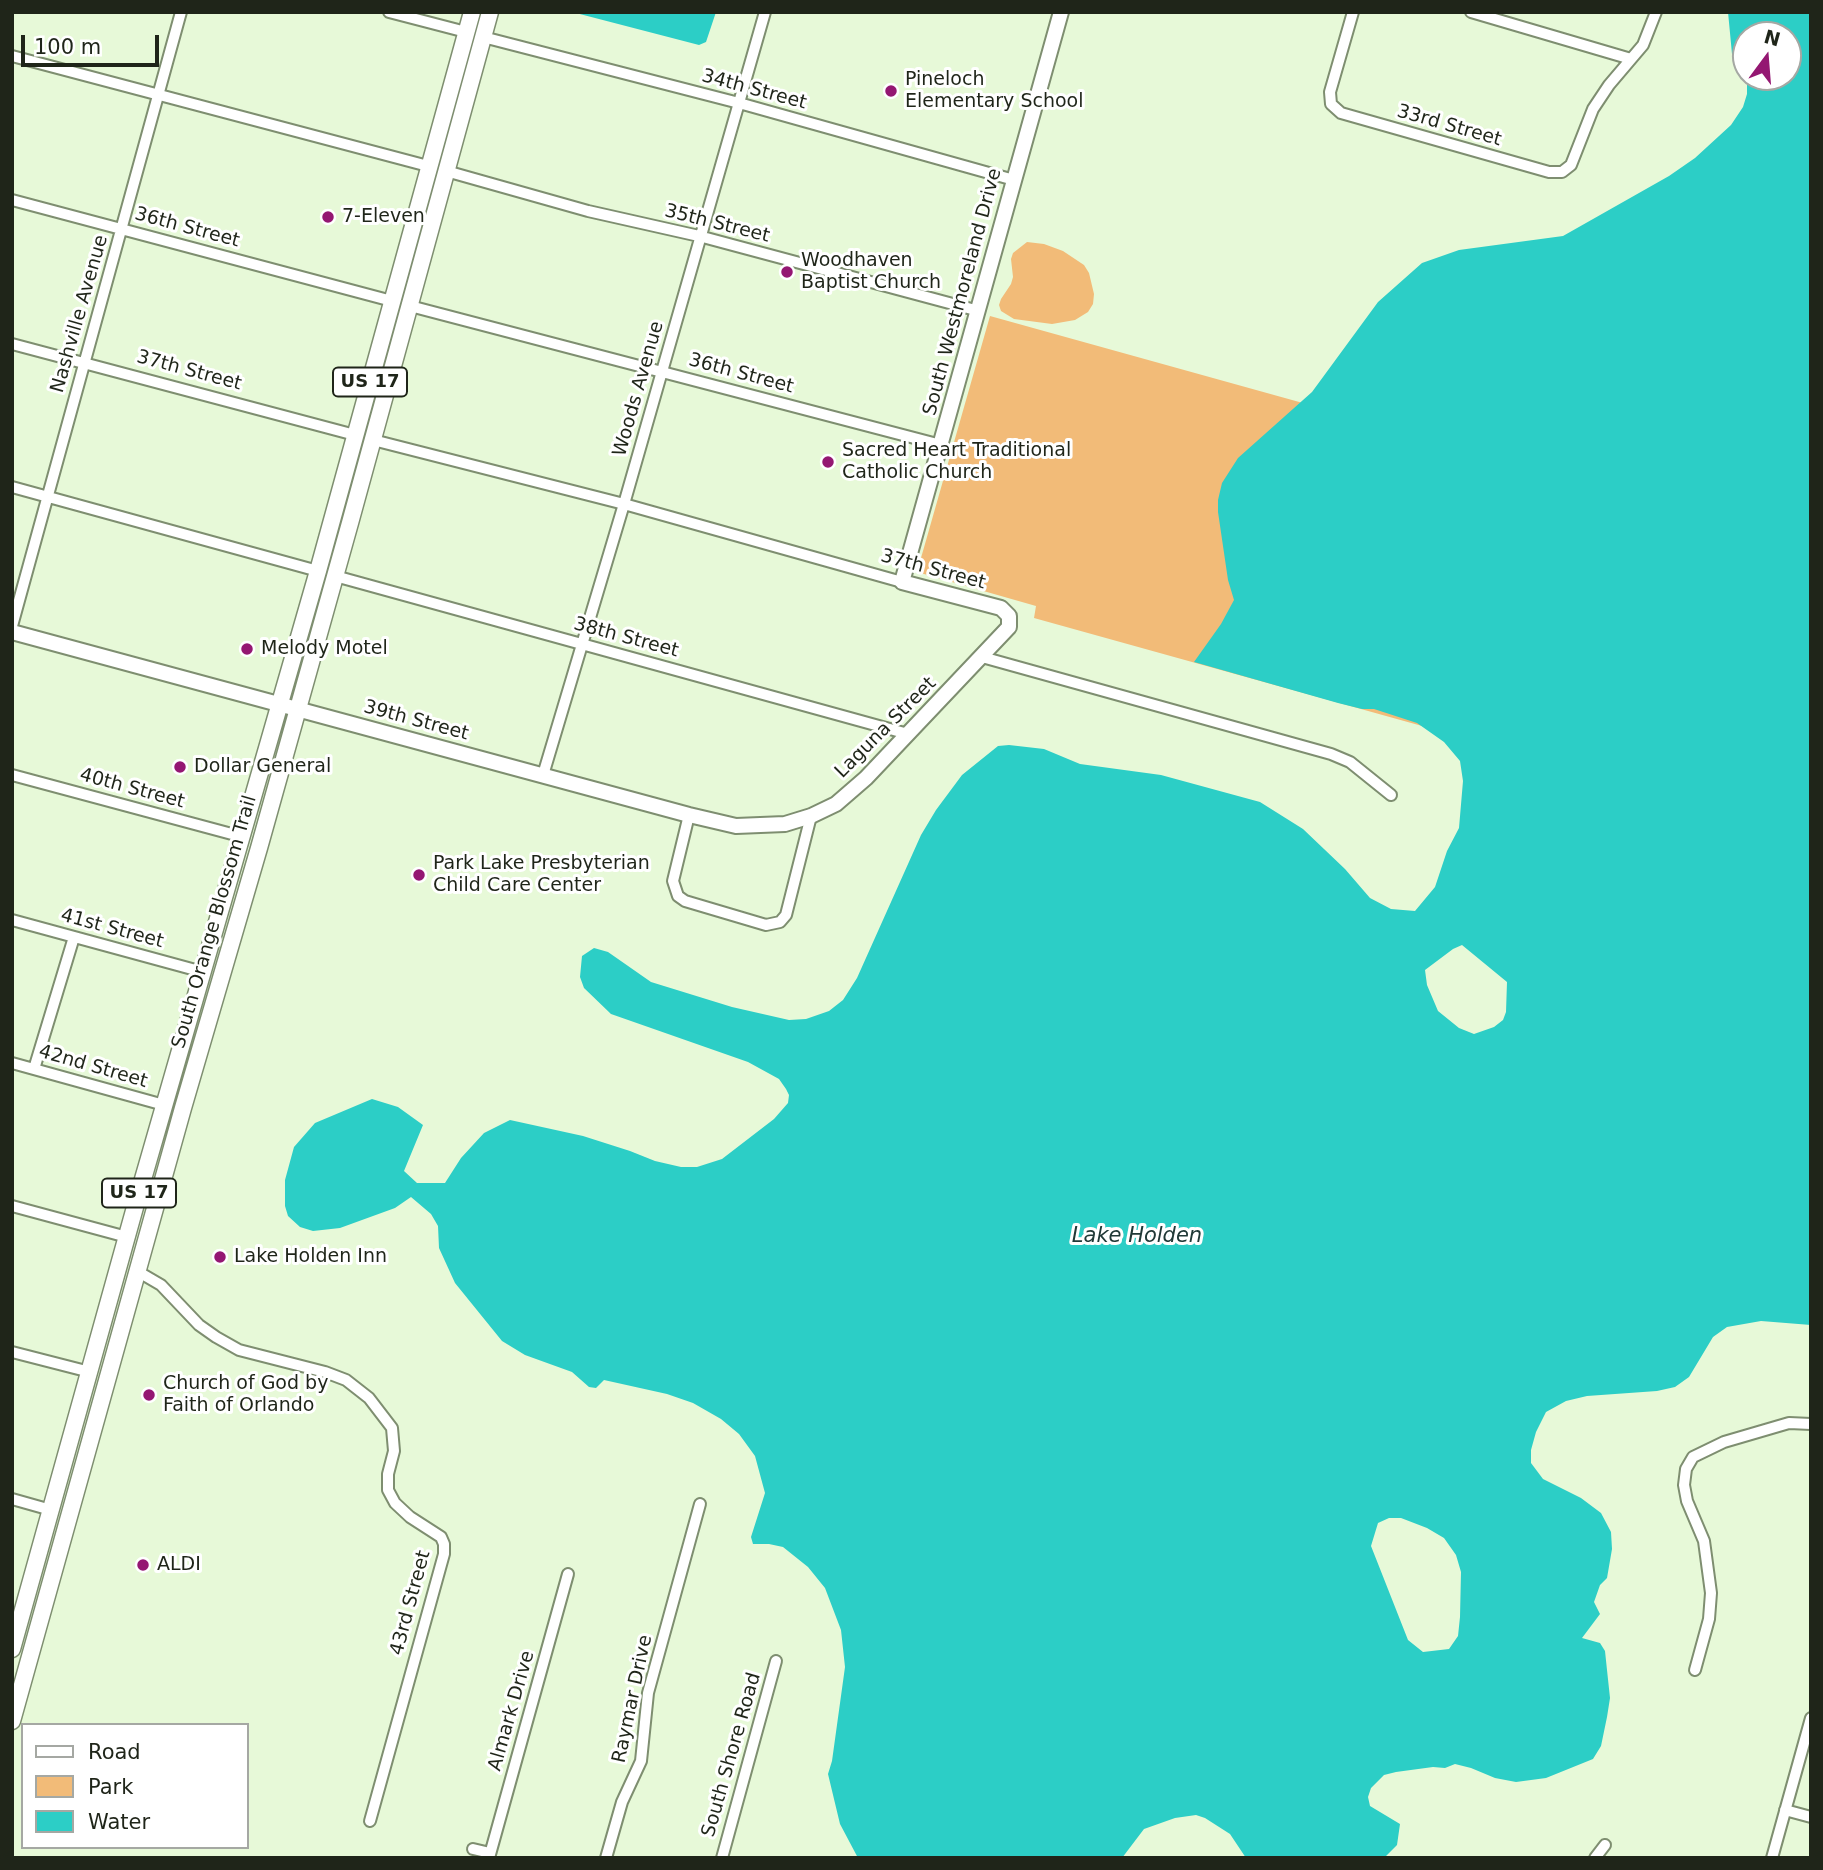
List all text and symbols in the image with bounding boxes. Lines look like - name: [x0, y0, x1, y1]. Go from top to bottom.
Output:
- scale bar: [24, 21, 163, 65]
- north arrow: [1732, 21, 1802, 91]
- text: N: [1762, 25, 1783, 51]
- text: 100 m: [34, 35, 101, 59]
- street label: 34th Street: [699, 65, 809, 115]
- place label: Pineloch Elementary School: [905, 69, 1083, 113]
- marker: Pineloch Elementary School: [883, 83, 899, 99]
- street label: 33rd Street: [1394, 100, 1504, 152]
- street label: South Westmoreland Drive: [919, 166, 1007, 418]
- street label: 35th Street: [662, 200, 772, 248]
- street label: 36th Street: [132, 203, 242, 253]
- place label: 7-Eleven: [342, 206, 425, 228]
- marker: 7-Eleven: [320, 209, 336, 225]
- street label: Nashville Avenue: [47, 232, 113, 396]
- place label: Woodhaven Baptist Church: [801, 250, 941, 294]
- marker: Woodhaven Baptist Church: [779, 264, 795, 280]
- street label: Woods Avenue: [609, 319, 669, 459]
- street label: 37th Street: [134, 346, 244, 396]
- street label: 36th Street: [686, 349, 796, 399]
- road number: US 17: [333, 368, 407, 396]
- place label: Sacred Heart Traditional Catholic Church: [842, 440, 1071, 484]
- marker: Sacred Heart Traditional Catholic Church: [820, 454, 836, 470]
- street label: 37th Street: [878, 545, 988, 595]
- street label: 38th Street: [571, 613, 681, 663]
- place label: Melody Motel: [261, 638, 388, 660]
- marker: Melody Motel: [239, 641, 255, 657]
- street label: Laguna Street: [831, 673, 941, 783]
- street label: 39th Street: [361, 696, 471, 746]
- place label: Dollar General: [194, 756, 331, 778]
- marker: Dollar General: [172, 759, 188, 775]
- street label: 40th Street: [77, 764, 187, 814]
- street label: South Orange Blossom Trail: [168, 793, 262, 1051]
- place label: Park Lake Presbyterian Child Care Center: [433, 853, 650, 897]
- marker: Park Lake Presbyterian Child Care Center: [411, 867, 427, 883]
- street label: 41st Street: [58, 904, 166, 954]
- street label: 42nd Street: [36, 1041, 150, 1093]
- road number: US 17: [102, 1178, 176, 1208]
- water label: Lake Holden: [1072, 1224, 1202, 1250]
- place label: Lake Holden Inn: [234, 1246, 387, 1268]
- marker: Lake Holden Inn: [212, 1249, 228, 1265]
- place label: Church of God by Faith of Orlando: [163, 1373, 328, 1417]
- marker: Church of God by Faith of Orlando: [141, 1387, 157, 1403]
- street label: 43rd Street: [386, 1548, 436, 1658]
- place label: ALDI: [157, 1554, 201, 1576]
- marker: ALDI: [135, 1557, 151, 1573]
- street label: Raymar Drive: [608, 1633, 658, 1765]
- street label: Almark Drive: [484, 1648, 540, 1774]
- street label: South Shore Road: [698, 1670, 766, 1840]
- legend: [21, 1723, 248, 1849]
- text: Road: [88, 1740, 141, 1764]
- text: Park: [88, 1775, 133, 1799]
- text: Water: [88, 1810, 150, 1834]

